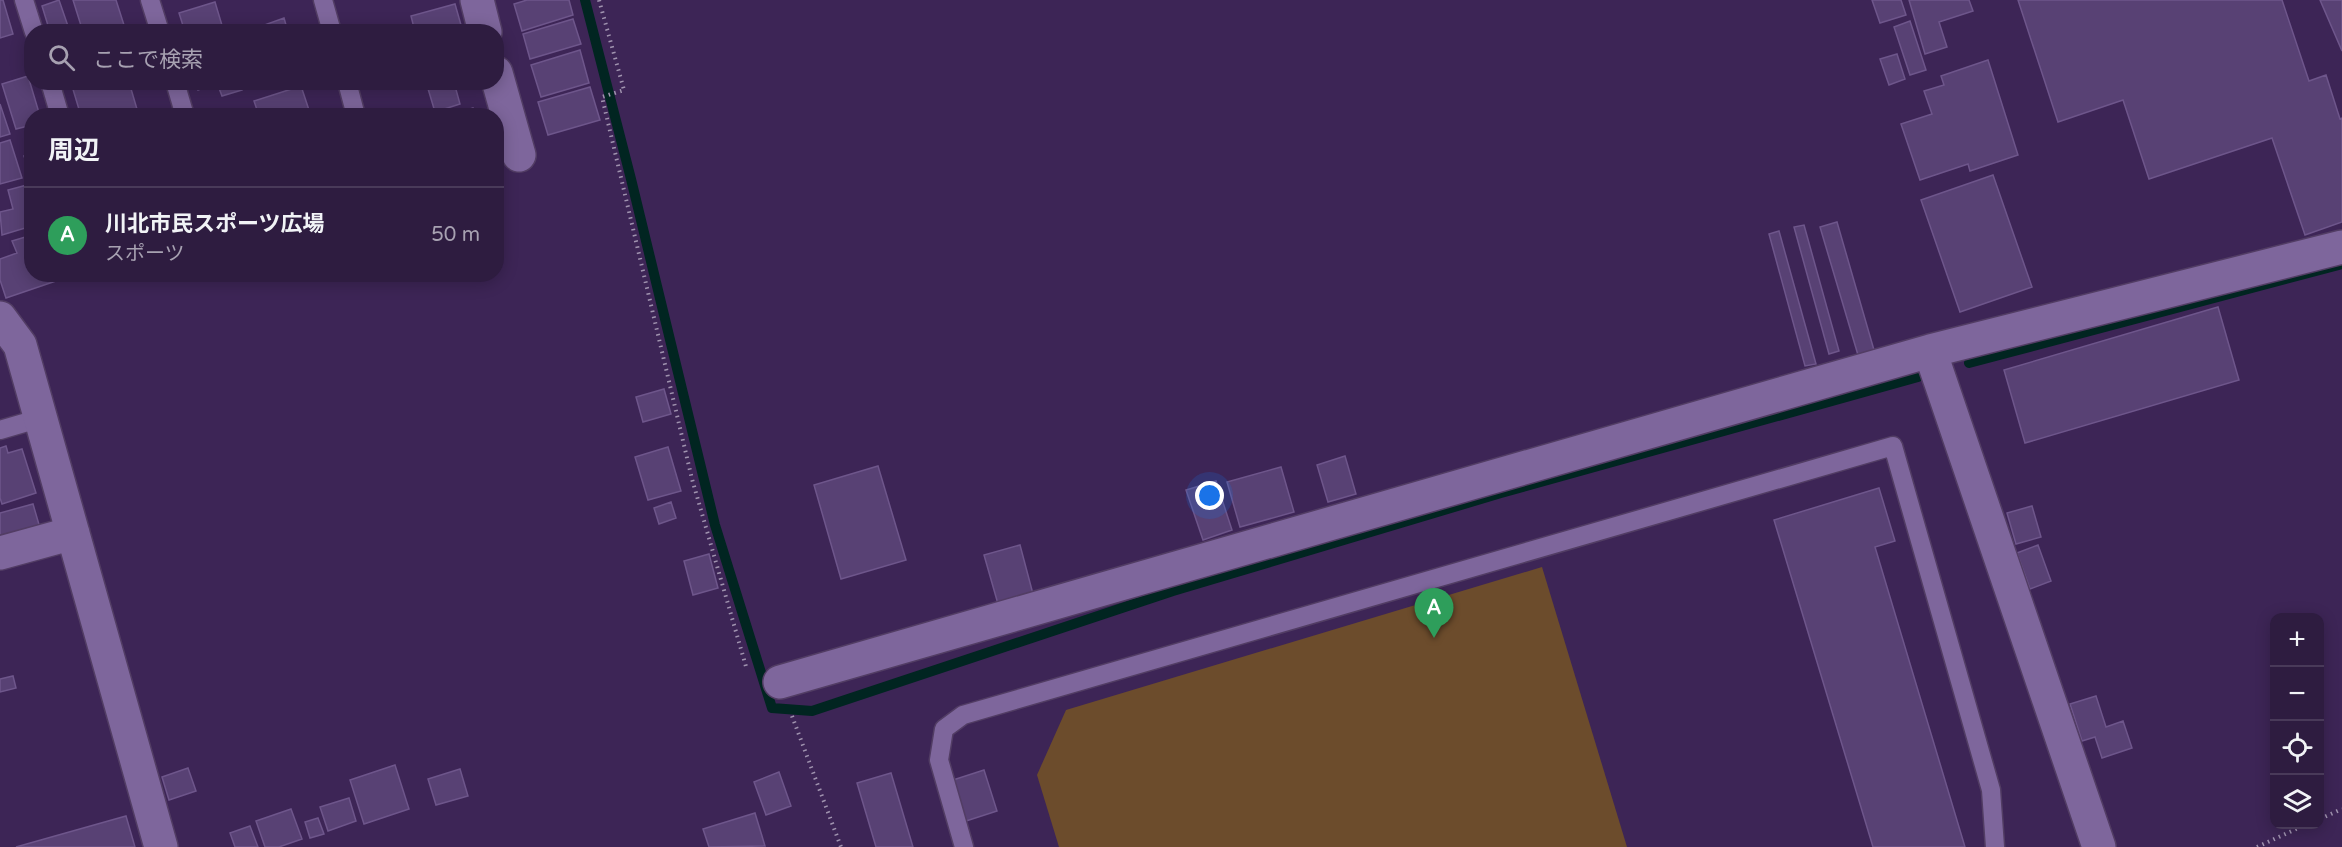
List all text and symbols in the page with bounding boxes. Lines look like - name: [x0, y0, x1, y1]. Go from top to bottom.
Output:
- search box: [24, 24, 504, 90]
- icon: search: [45, 41, 78, 74]
- text: ここで検索: [93, 47, 203, 73]
- text: 周辺: [48, 135, 100, 166]
- text: 川北市民スポーツ広場: [105, 211, 325, 237]
- text: A: [60, 223, 75, 247]
- text: 50 m: [431, 223, 480, 247]
- text: スポーツ: [105, 242, 185, 266]
- your location: [1195, 481, 1224, 510]
- pin: A: [1414, 588, 1454, 638]
- map controls: [2270, 613, 2324, 829]
- button: +: [2270, 613, 2324, 667]
- button: −: [2270, 667, 2324, 721]
- button: locate: [2270, 721, 2324, 775]
- button: layers: [2270, 775, 2324, 829]

